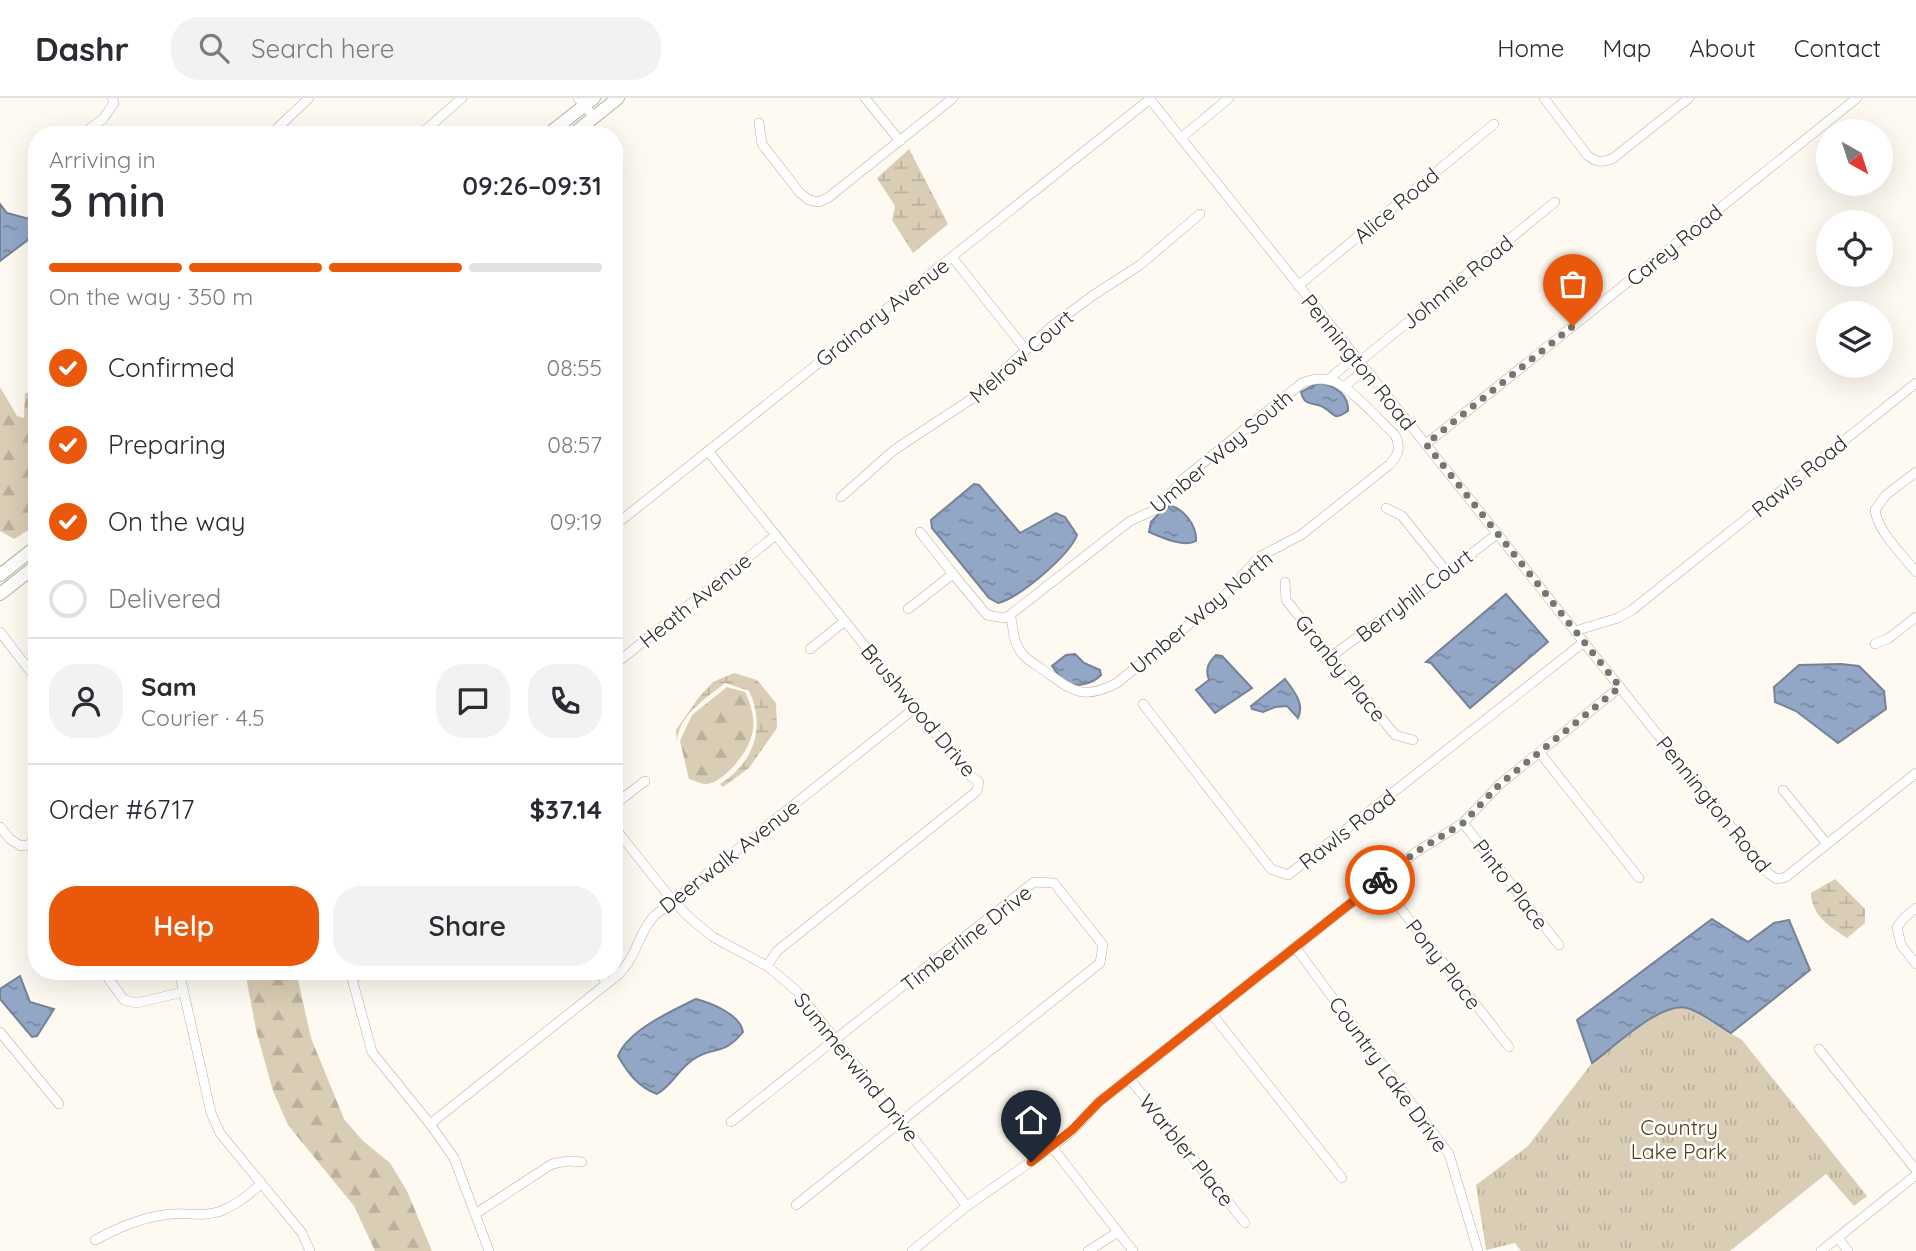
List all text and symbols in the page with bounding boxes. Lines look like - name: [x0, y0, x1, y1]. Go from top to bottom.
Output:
- search box: [171, 17, 661, 80]
- text: Dashr: [35, 28, 129, 69]
- icon: search: [195, 29, 233, 67]
- text: Search here: [251, 32, 394, 65]
- text: Home: [1497, 33, 1564, 63]
- text: Map: [1602, 33, 1651, 63]
- text: About: [1689, 33, 1756, 63]
- text: Contact: [1794, 33, 1881, 63]
- north arrow: [1816, 119, 1894, 196]
- map controls: [1816, 119, 1893, 378]
- text: Arriving in: [49, 145, 156, 174]
- street label: Alice Road: [1348, 162, 1444, 248]
- text: 09:26–09:31: [462, 169, 602, 202]
- text: 3 min: [49, 171, 166, 229]
- street label: Carey Road: [1621, 199, 1727, 291]
- button: locate: [1816, 210, 1893, 287]
- street label: Johnnie Road: [1396, 229, 1518, 335]
- street label: Grainary Avenue: [810, 252, 954, 372]
- pin: [1543, 254, 1603, 326]
- icon: bag: [1554, 265, 1592, 303]
- text: On the way · 350 m: [49, 282, 253, 311]
- street label: Pennington Road: [1296, 289, 1422, 435]
- button: layers: [1816, 301, 1893, 378]
- street label: Melrow Court: [964, 304, 1078, 408]
- icon: check: [49, 349, 87, 387]
- text: Confirmed: [108, 351, 235, 384]
- text: 08:55: [547, 353, 602, 382]
- street label: Umber Way South: [1144, 384, 1298, 518]
- icon: check: [49, 426, 87, 464]
- text: Preparing: [108, 428, 226, 461]
- text: 08:57: [547, 430, 602, 459]
- street label: Rawls Road: [1746, 430, 1852, 522]
- icon: check: [49, 503, 87, 541]
- text: On the way: [108, 505, 246, 538]
- text: 09:19: [550, 507, 602, 536]
- street label: Berryhill Court: [1351, 543, 1477, 647]
- street label: Umber Way North: [1124, 545, 1278, 679]
- street label: Heath Avenue: [634, 547, 756, 653]
- text: Delivered: [108, 582, 221, 615]
- street label: Granby Place: [1290, 609, 1392, 727]
- street label: Brushwood Drive: [856, 638, 982, 782]
- button: person: [49, 664, 123, 738]
- button: chat: [436, 664, 510, 738]
- button: phone: [528, 664, 602, 738]
- text: Sam: [141, 670, 197, 703]
- text: Courier · 4.5: [141, 703, 265, 732]
- street label: Pennington Road: [1651, 731, 1777, 877]
- street label: Rawls Road: [1294, 783, 1400, 875]
- text: Order #6717: [49, 793, 194, 826]
- text: $37.14: [529, 793, 602, 826]
- street label: Deerwalk Avenue: [654, 793, 804, 919]
- street label: Pinto Place: [1468, 834, 1554, 934]
- courier: [1345, 845, 1415, 915]
- icon: bike: [1361, 861, 1399, 899]
- street label: Timberline Drive: [895, 879, 1037, 997]
- button: Help: [49, 886, 319, 966]
- button: Share: [333, 886, 602, 966]
- street label: Pony Place: [1401, 914, 1487, 1014]
- street label: Summerwind Drive: [789, 987, 925, 1147]
- street label: Country Lake Drive: [1324, 991, 1454, 1157]
- street label: Warbler Place: [1134, 1089, 1240, 1211]
- pin: [1001, 1090, 1061, 1162]
- icon: home: [1012, 1101, 1050, 1139]
- park label: Country Lake Park: [1631, 1114, 1727, 1164]

